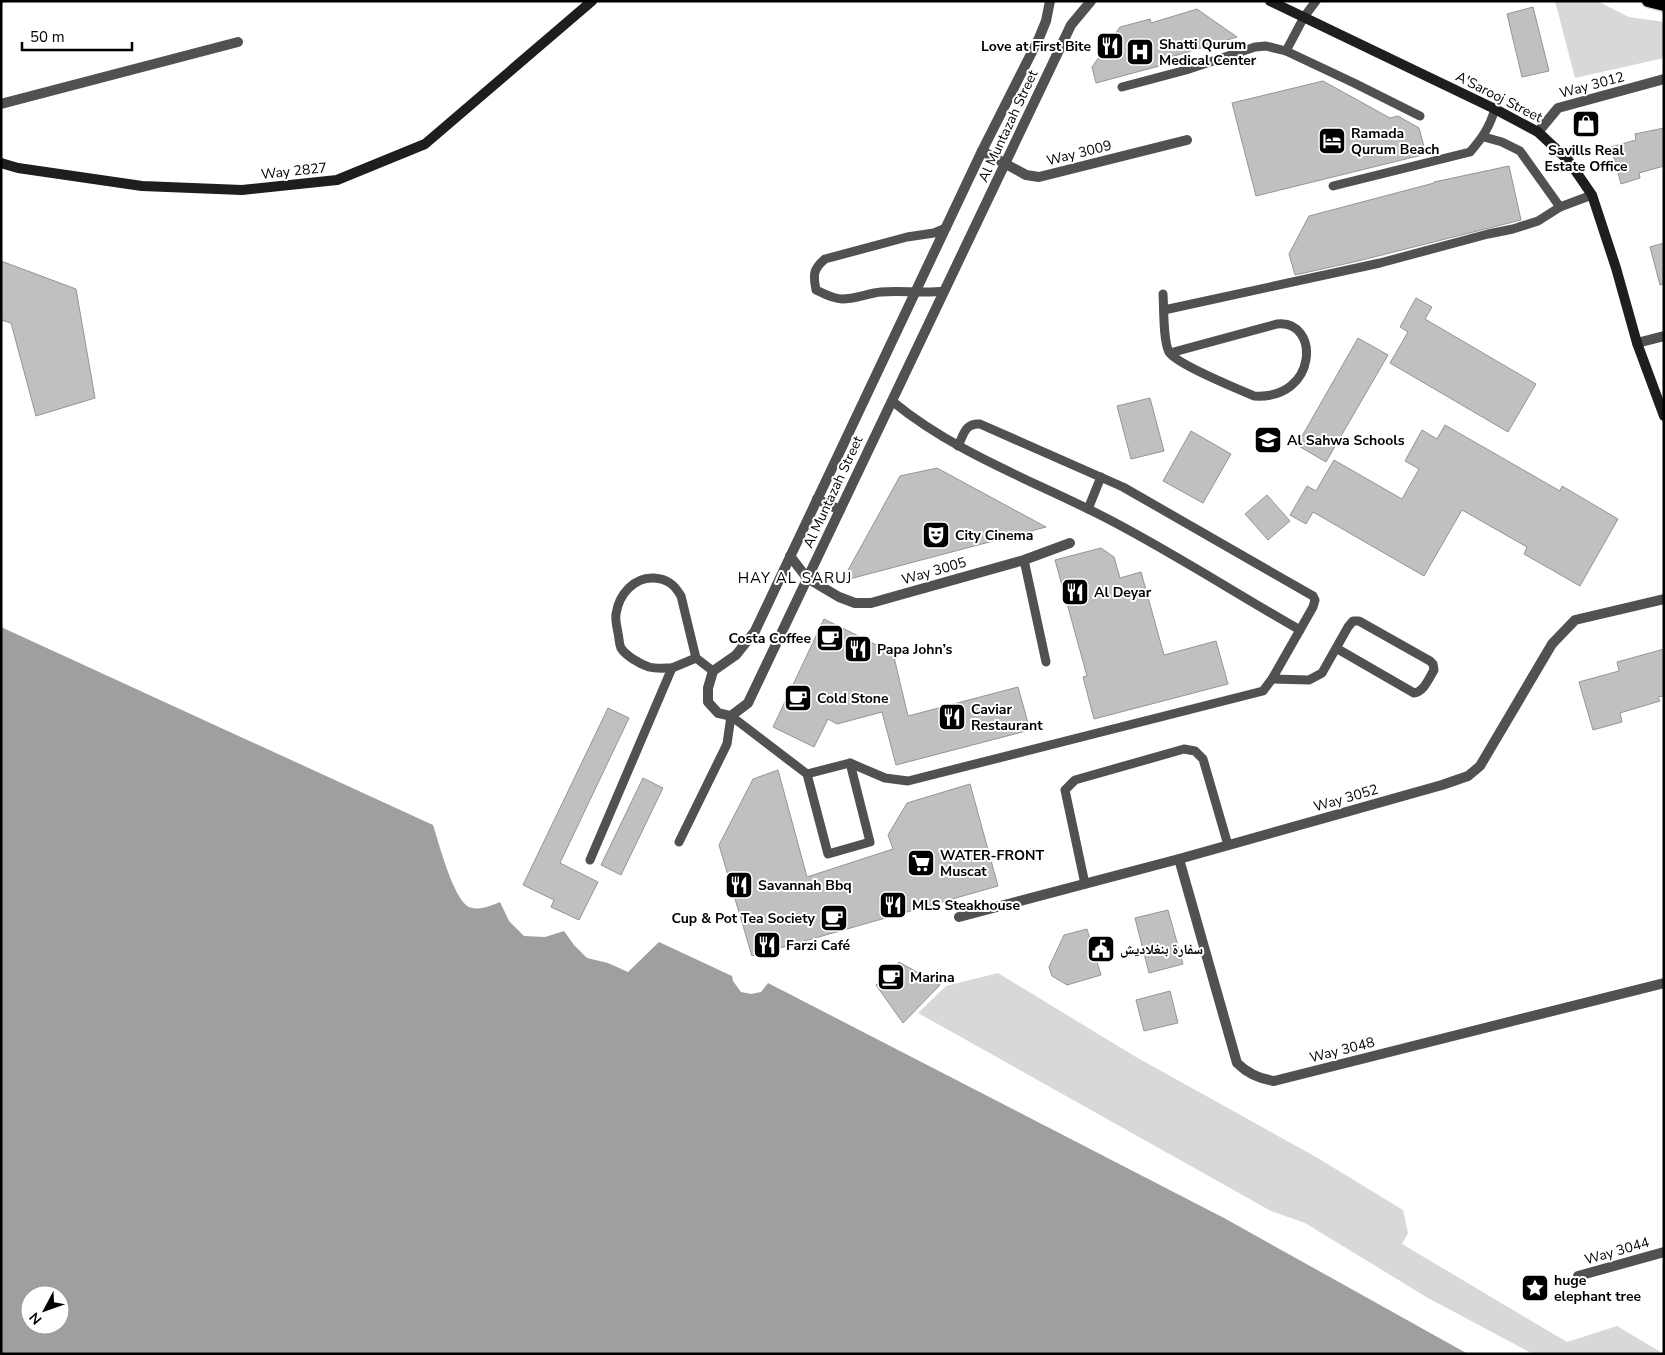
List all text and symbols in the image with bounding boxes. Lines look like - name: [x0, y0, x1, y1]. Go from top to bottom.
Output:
- scale bar: [22, 20, 132, 52]
- text: 50 m: [30, 27, 65, 47]
- restaurant icon: Love at First Bite: [1095, 31, 1125, 61]
- place label: Shatti Qurum Medical Center: [1159, 35, 1257, 70]
- place label: Love at First Bite: [981, 37, 1091, 56]
- hospital icon: Shatti Qurum Medical Center: [1125, 37, 1155, 67]
- street label: Al Muntazah Street: [974, 67, 1042, 185]
- street label: A'Sarooj Street: [1452, 67, 1546, 127]
- street label: Way 3012: [1557, 67, 1627, 103]
- shop icon: Savills Real Estate Office: [1571, 109, 1601, 139]
- place label: Ramada Qurum Beach: [1351, 124, 1439, 159]
- hotel icon: Ramada Qurum Beach: [1317, 126, 1347, 156]
- street label: Way 3009: [1045, 136, 1113, 170]
- place label: Savills Real Estate Office: [1544, 141, 1628, 176]
- street label: Way 2827: [260, 158, 328, 184]
- school or university icon: Al Sahwa Schools: [1253, 425, 1283, 455]
- place label: Al Sahwa Schools: [1287, 431, 1405, 450]
- street label: Al Muntazah Street: [799, 433, 867, 551]
- theatre icon: City Cinema: [921, 520, 951, 550]
- place label: City Cinema: [955, 526, 1034, 545]
- street label: Way 3005: [899, 553, 969, 589]
- district label: HAY AL SARUJ: [738, 568, 852, 588]
- restaurant icon: Al Deyar: [1060, 577, 1090, 607]
- place label: Al Deyar: [1094, 583, 1152, 602]
- cafe icon: Costa Coffee: [815, 623, 845, 653]
- place label: Costa Coffee: [728, 629, 811, 648]
- restaurant icon: Papa John’s: [843, 634, 873, 664]
- place label: Papa John’s: [877, 640, 953, 659]
- cafe icon: Cold Stone: [783, 683, 813, 713]
- place label: Cold Stone: [817, 689, 889, 708]
- place label: Caviar Restaurant: [971, 700, 1043, 735]
- restaurant icon: Caviar Restaurant: [937, 702, 967, 732]
- street label: Way 3052: [1311, 780, 1381, 816]
- place label: WATER-FRONT Muscat: [940, 846, 1044, 881]
- supermarket icon: WATER-FRONT Muscat: [906, 848, 936, 878]
- restaurant icon: Savannah Bbq: [724, 870, 754, 900]
- place label: Savannah Bbq: [758, 876, 852, 895]
- restaurant icon: MLS Steakhouse: [878, 890, 908, 920]
- place label: MLS Steakhouse: [912, 896, 1020, 915]
- cafe icon: Cup & Pot Tea Society: [819, 903, 849, 933]
- place label: Cup & Pot Tea Society: [671, 909, 816, 928]
- restaurant icon: Farzi Café: [752, 930, 782, 960]
- public building icon: سفارة بنغلاديش: [1086, 934, 1116, 964]
- place label: Farzi Café: [786, 936, 851, 955]
- place label: سفارة بنغلاديش: [1120, 940, 1203, 959]
- cafe icon: Marina: [876, 962, 906, 992]
- place label: Marina: [910, 968, 955, 987]
- street label: Way 3048: [1308, 1033, 1376, 1067]
- street label: Way 3044: [1582, 1233, 1652, 1269]
- place label: huge elephant tree: [1554, 1271, 1642, 1306]
- place icon: huge elephant tree: [1520, 1273, 1550, 1303]
- north arrow: [20, 1285, 70, 1335]
- text: N: [25, 1308, 46, 1328]

